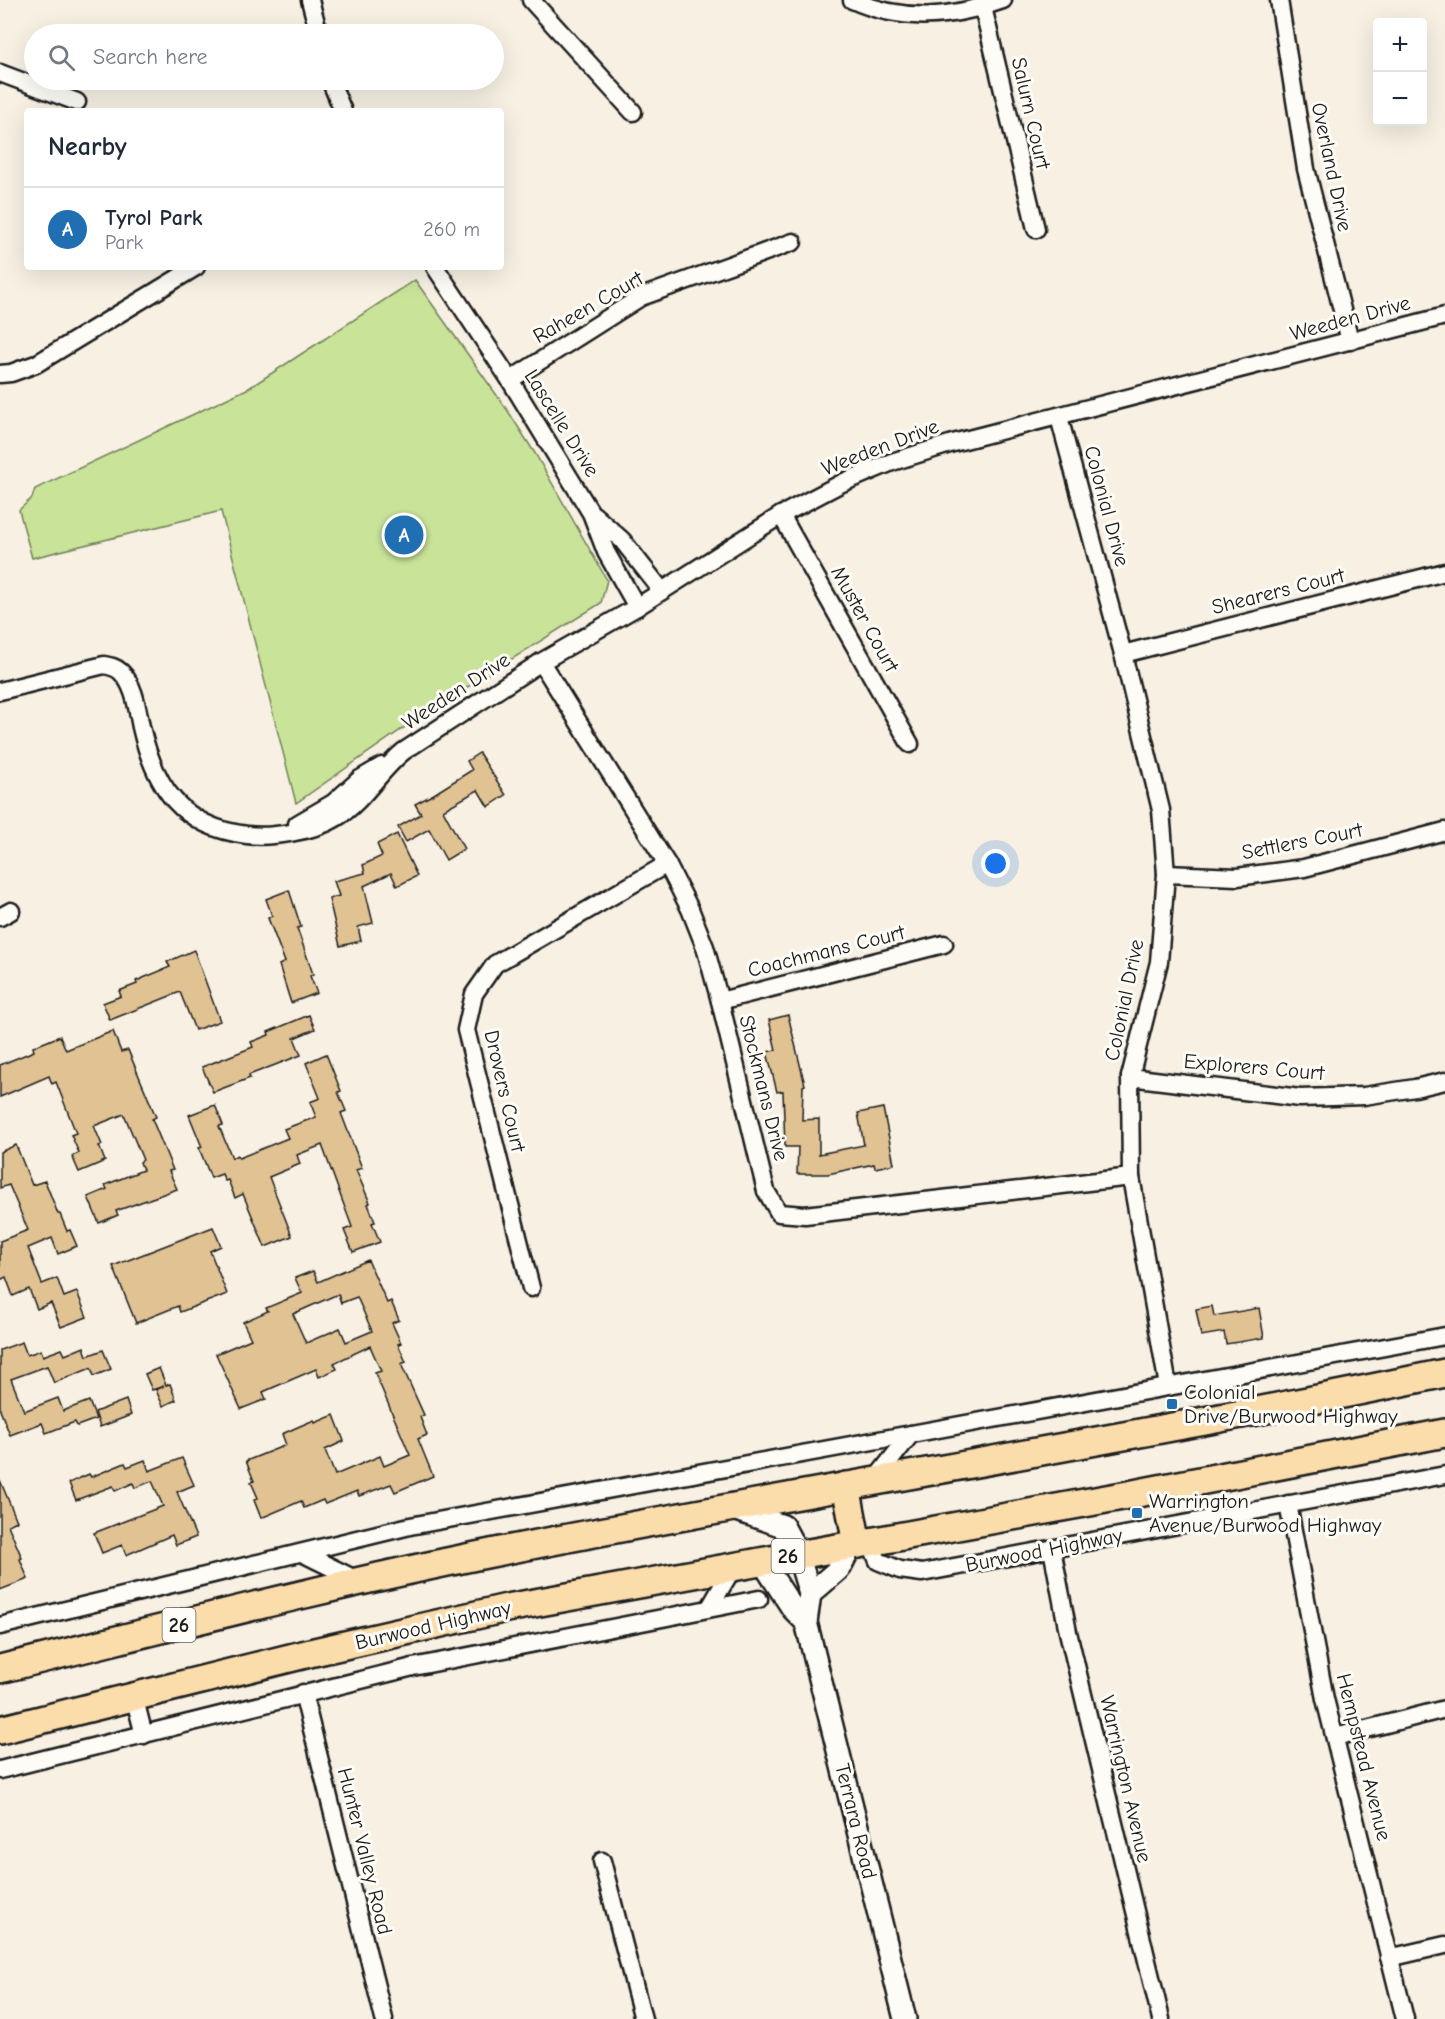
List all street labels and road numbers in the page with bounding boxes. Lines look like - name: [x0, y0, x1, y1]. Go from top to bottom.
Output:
- street label: Salurn Court: [1007, 55, 1056, 172]
- street label: Overland Drive: [1307, 100, 1357, 234]
- street label: Raheen Court: [529, 265, 648, 348]
- street label: Weeden Drive: [1287, 290, 1413, 346]
- street label: Lascelle Drive: [519, 365, 605, 481]
- street label: Weeden Drive: [818, 414, 942, 480]
- street label: Colonial Drive: [1079, 443, 1135, 569]
- street label: Muster Court: [826, 562, 904, 677]
- street label: Shearers Court: [1209, 563, 1348, 619]
- street label: Weeden Drive: [398, 647, 514, 735]
- street label: Settlers Court: [1240, 817, 1365, 864]
- street label: Coachmans Court: [745, 920, 908, 982]
- street label: Colonial Drive: [1099, 937, 1149, 1063]
- street label: Stockmans Drive: [734, 1013, 794, 1163]
- street label: Drovers Court: [479, 1028, 531, 1155]
- street label: Explorers Court: [1183, 1049, 1326, 1085]
- street label: Burwood Highway: [963, 1523, 1125, 1577]
- road number: 26: [772, 1539, 804, 1573]
- street label: Burwood Highway: [353, 1595, 514, 1655]
- road number: 26: [162, 1608, 195, 1642]
- street label: Hempstead Avenue: [1332, 1671, 1396, 1843]
- street label: Warrington Avenue: [1095, 1693, 1157, 1865]
- street label: Terrara Road: [830, 1761, 882, 1881]
- street label: Hunter Valley Road: [333, 1765, 397, 1937]

